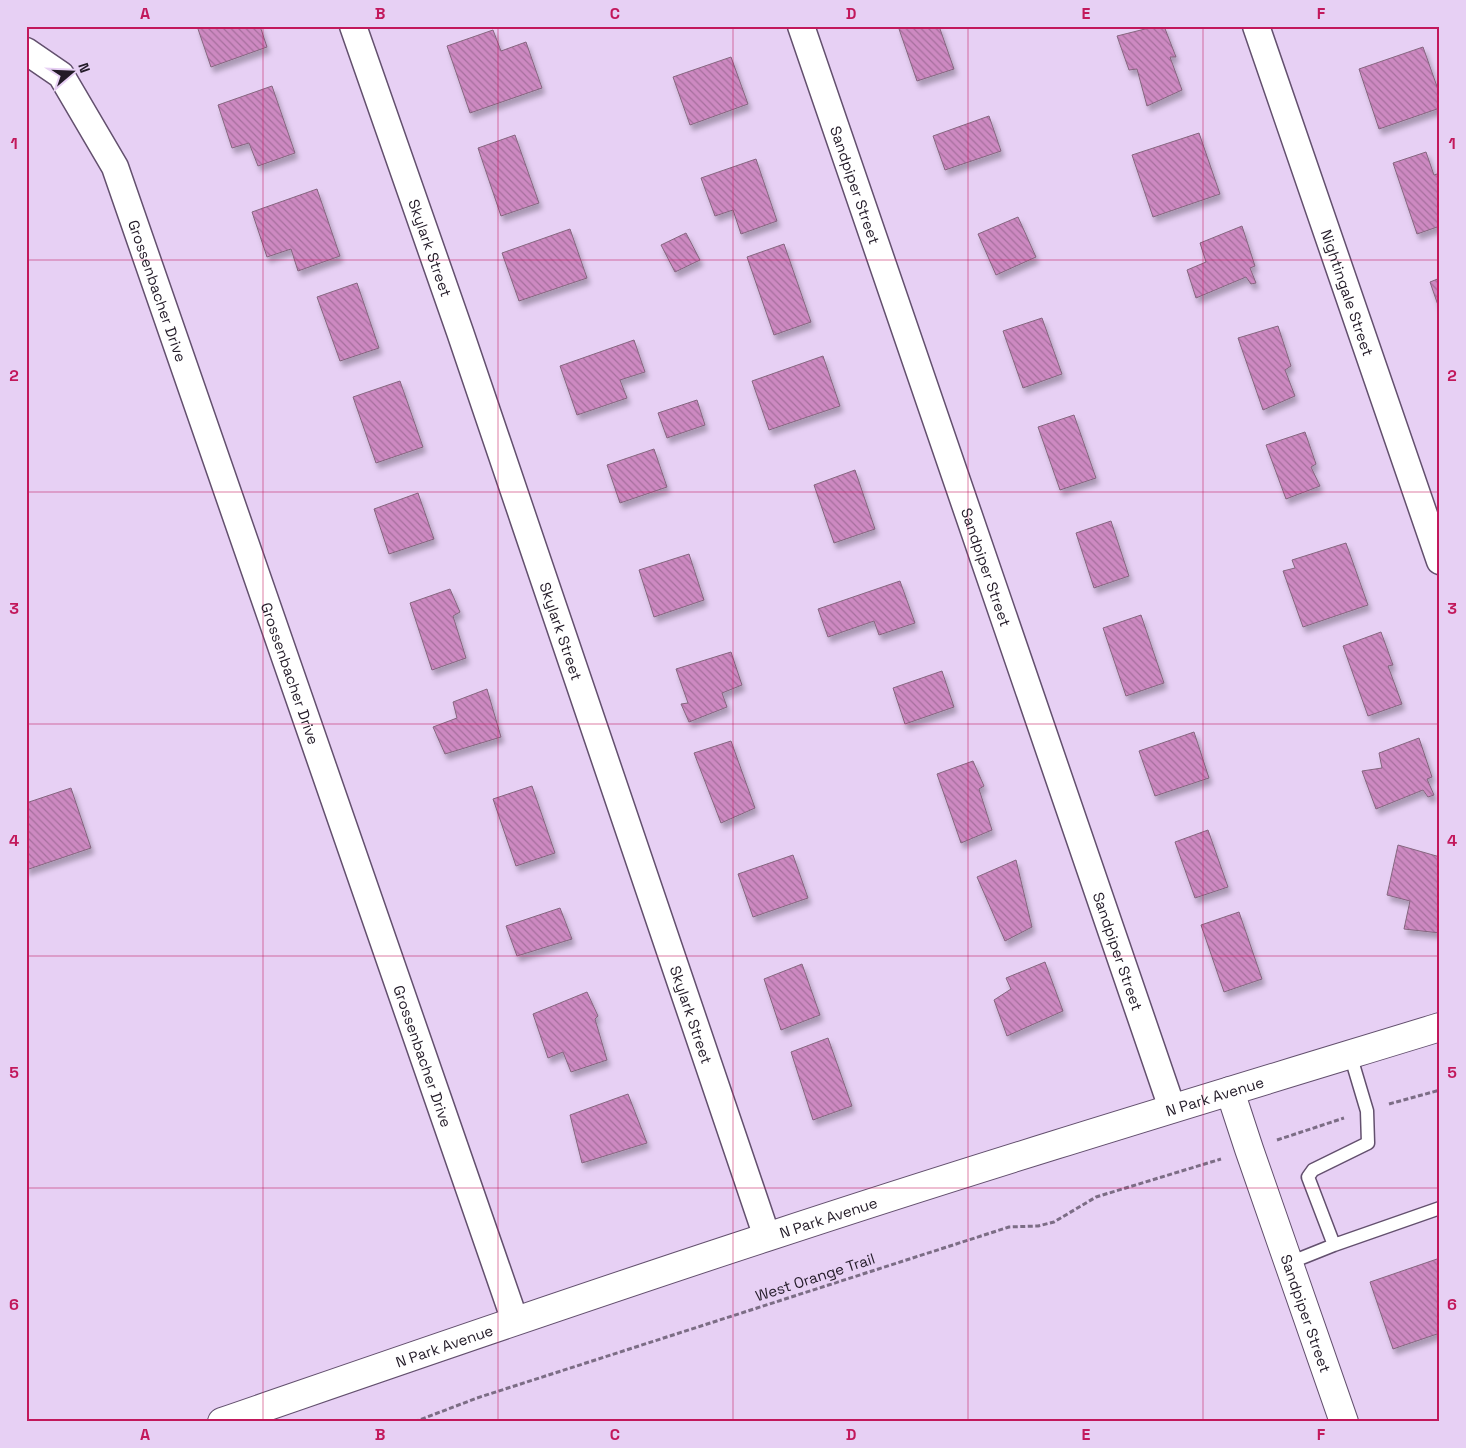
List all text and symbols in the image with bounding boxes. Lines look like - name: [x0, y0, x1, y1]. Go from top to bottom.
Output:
- text: A: [140, 3, 150, 24]
- text: B: [375, 3, 385, 24]
- text: C: [610, 3, 620, 24]
- text: D: [846, 3, 856, 24]
- text: E: [1082, 3, 1091, 24]
- text: F: [1317, 3, 1326, 24]
- north arrow: [48, 48, 98, 98]
- text: N: [74, 60, 94, 75]
- street label: Sandpiper Street: [826, 123, 885, 247]
- text: 1: [10, 133, 18, 154]
- text: 1: [1448, 133, 1456, 154]
- street label: Skylark Street: [405, 196, 456, 299]
- street label: Grossenbacher Drive: [124, 217, 191, 364]
- street label: Nightingale Street: [1317, 227, 1378, 359]
- text: 2: [9, 365, 19, 386]
- text: 2: [1447, 365, 1457, 386]
- street label: Sandpiper Street: [957, 505, 1016, 629]
- street label: Skylark Street: [536, 580, 587, 683]
- text: 3: [9, 598, 19, 619]
- text: 3: [1447, 598, 1457, 619]
- street label: Grossenbacher Drive: [257, 600, 324, 747]
- text: 4: [9, 830, 19, 851]
- text: 4: [1447, 830, 1457, 851]
- street label: Sandpiper Street: [1089, 889, 1147, 1013]
- street label: Skylark Street: [666, 963, 717, 1066]
- street label: Grossenbacher Drive: [390, 982, 457, 1130]
- text: 5: [9, 1062, 19, 1083]
- text: 5: [1447, 1062, 1457, 1083]
- street label: N Park Avenue: [1163, 1072, 1266, 1120]
- street label: N Park Avenue: [777, 1192, 880, 1242]
- street label: West Orange Trail: [753, 1249, 877, 1305]
- street label: Sandpiper Street: [1277, 1252, 1336, 1375]
- text: 6: [9, 1294, 19, 1315]
- text: 6: [1447, 1294, 1457, 1315]
- street label: N Park Avenue: [393, 1320, 495, 1371]
- text: A: [140, 1424, 150, 1445]
- text: B: [375, 1424, 385, 1445]
- text: C: [610, 1424, 620, 1445]
- text: D: [846, 1424, 856, 1445]
- text: E: [1082, 1424, 1091, 1445]
- text: F: [1317, 1424, 1326, 1445]

